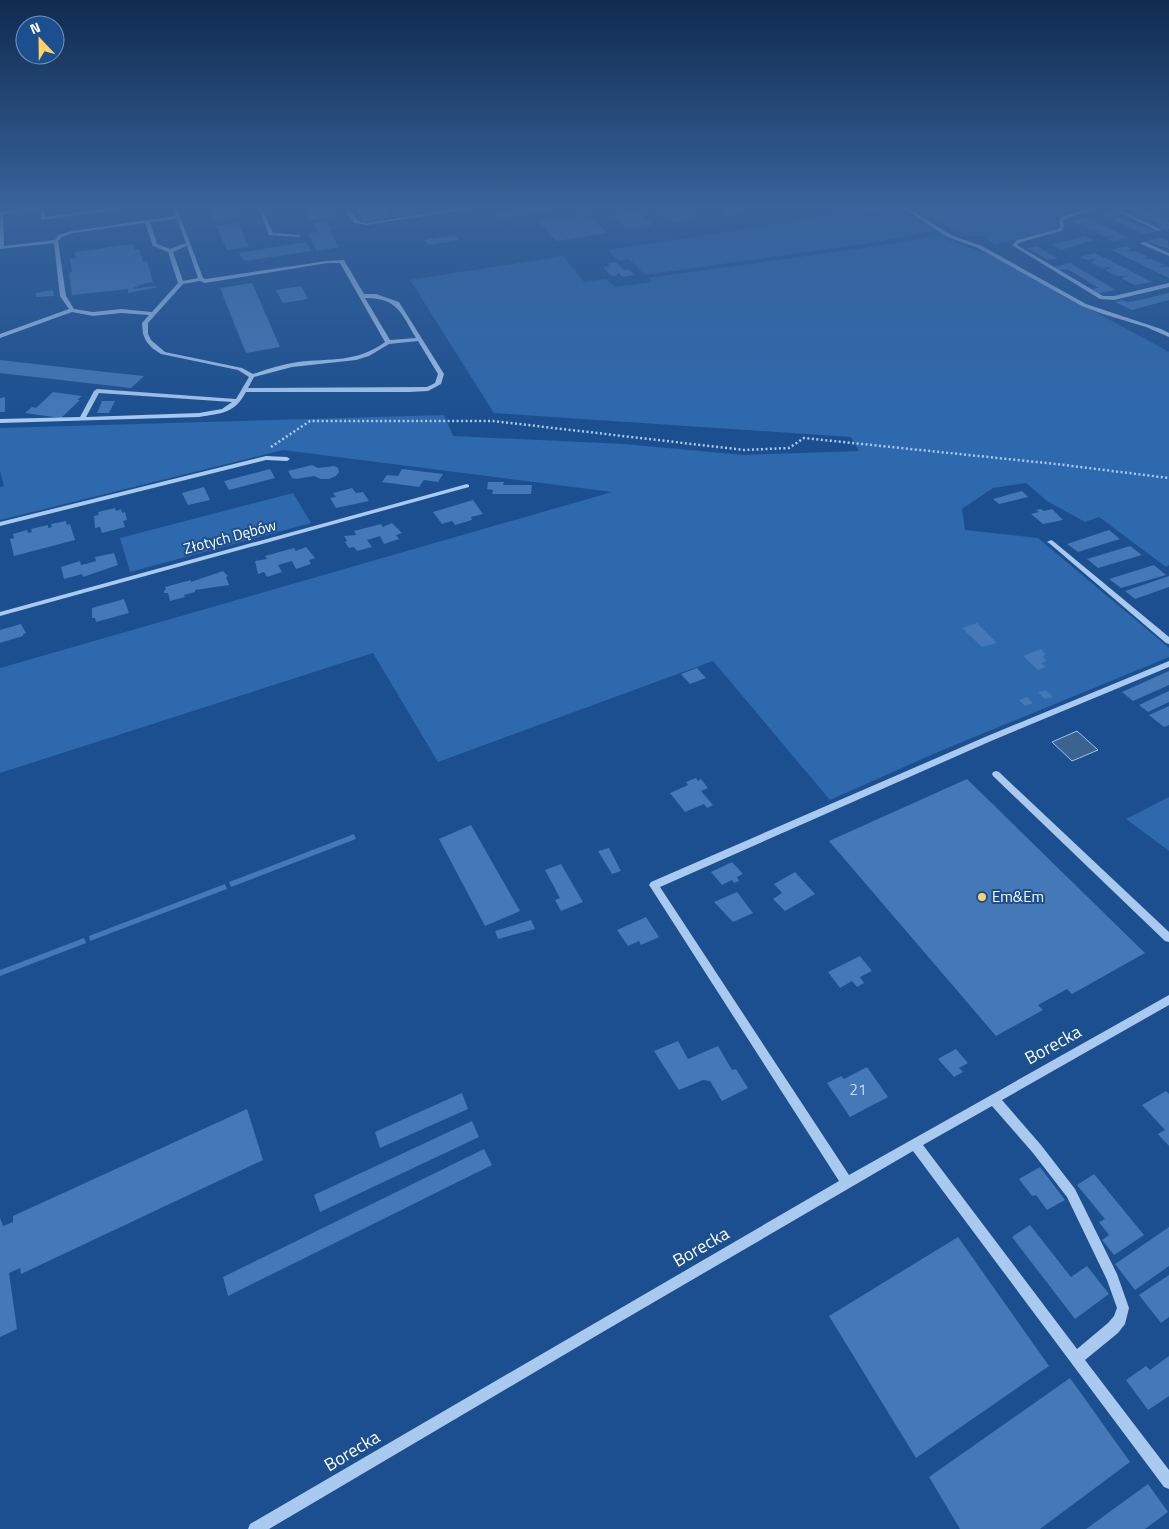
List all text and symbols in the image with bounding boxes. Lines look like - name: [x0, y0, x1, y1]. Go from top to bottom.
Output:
- north arrow: [15, 15, 65, 65]
- text: N: [27, 16, 43, 39]
- street label: Złotych Dębów: [181, 513, 279, 560]
- place label: Em&Em: [992, 885, 1044, 908]
- marker: Em&Em: [976, 891, 988, 903]
- street label: Borecka: [1019, 1018, 1086, 1071]
- house number: 21: [850, 1078, 866, 1101]
- street label: Borecka: [668, 1220, 734, 1274]
- street label: Borecka: [319, 1423, 385, 1478]

